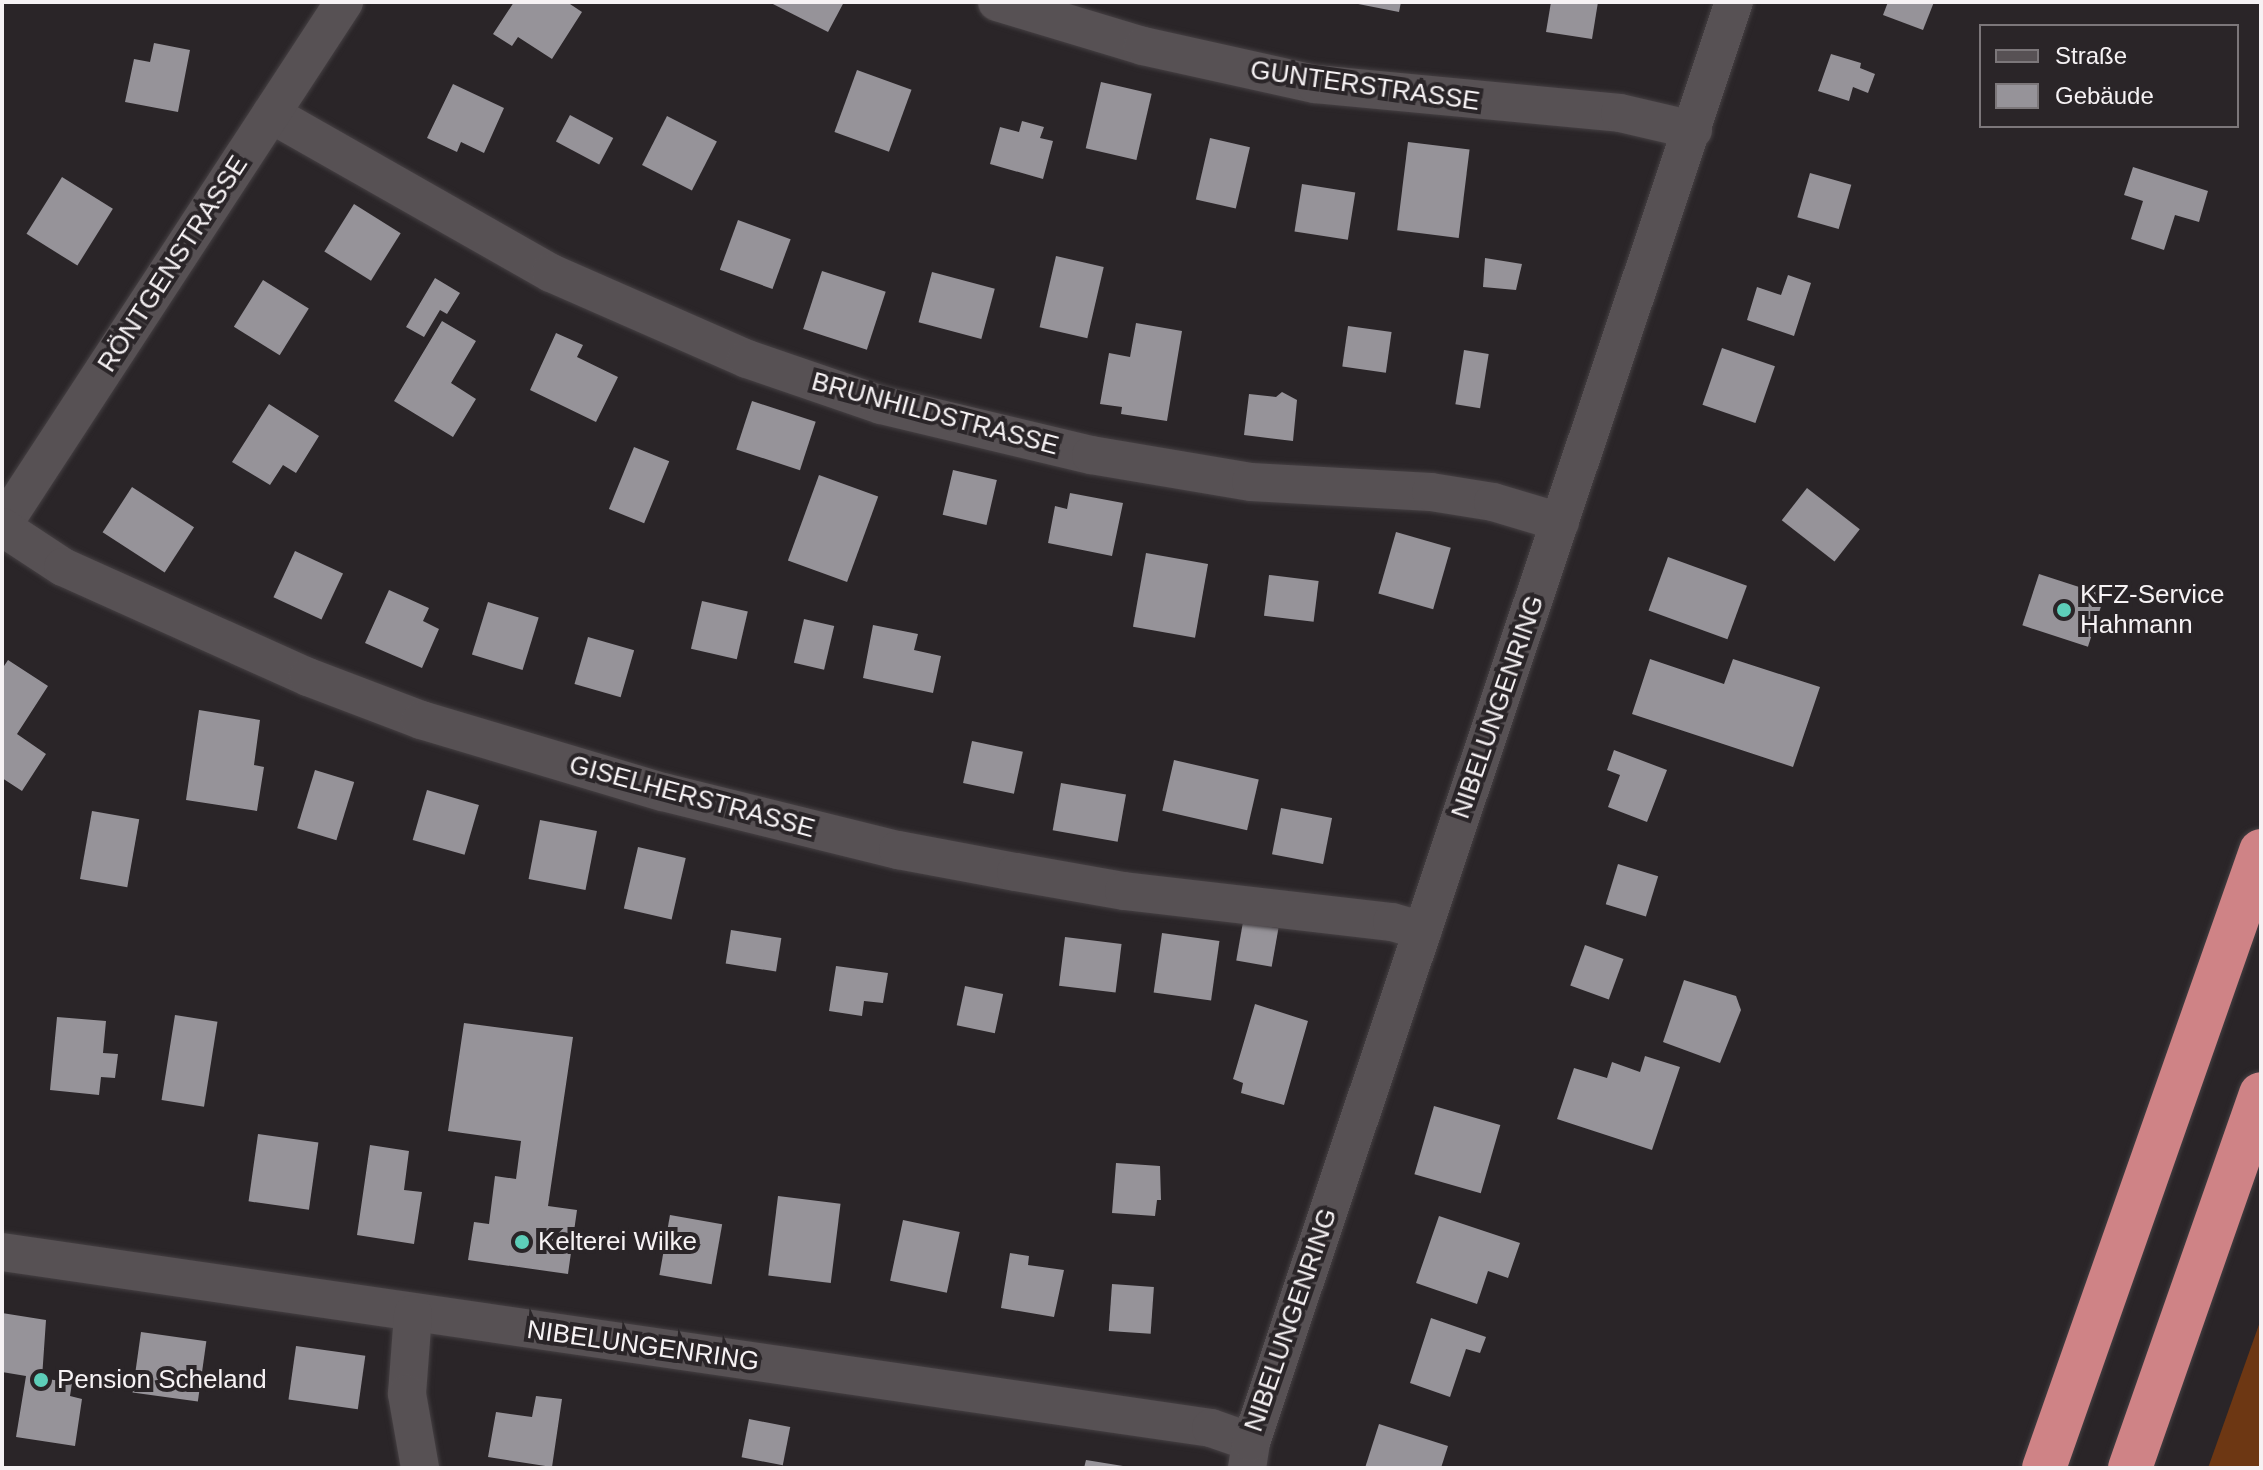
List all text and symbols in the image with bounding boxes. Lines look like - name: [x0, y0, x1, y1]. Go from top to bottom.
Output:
- legend: [1979, 24, 2239, 128]
- text: Straße: [2055, 42, 2127, 69]
- street label: GUNTERSTRASSE: [1248, 54, 1482, 118]
- text: Gebäude: [2055, 82, 2154, 109]
- street label: RÖNTGENSTRASSE: [91, 150, 255, 378]
- street label: BRUNHILDSTRASSE: [808, 366, 1062, 462]
- place label: KFZ-Service Hahmann: [2080, 579, 2224, 640]
- street label: NIBELUNGENRING: [1445, 591, 1551, 823]
- marker: KFZ-Service Hahmann: [2055, 601, 2073, 619]
- street label: GISELHERSTRASSE: [566, 749, 818, 845]
- street label: NIBELUNGENRING: [1238, 1204, 1344, 1436]
- place label: Kelterei Wilke: [538, 1226, 697, 1258]
- marker: Kelterei Wilke: [513, 1233, 531, 1251]
- street label: NIBELUNGENRING: [525, 1314, 761, 1378]
- place label: Pension Scheland: [57, 1364, 267, 1396]
- marker: Pension Scheland: [32, 1371, 50, 1389]

